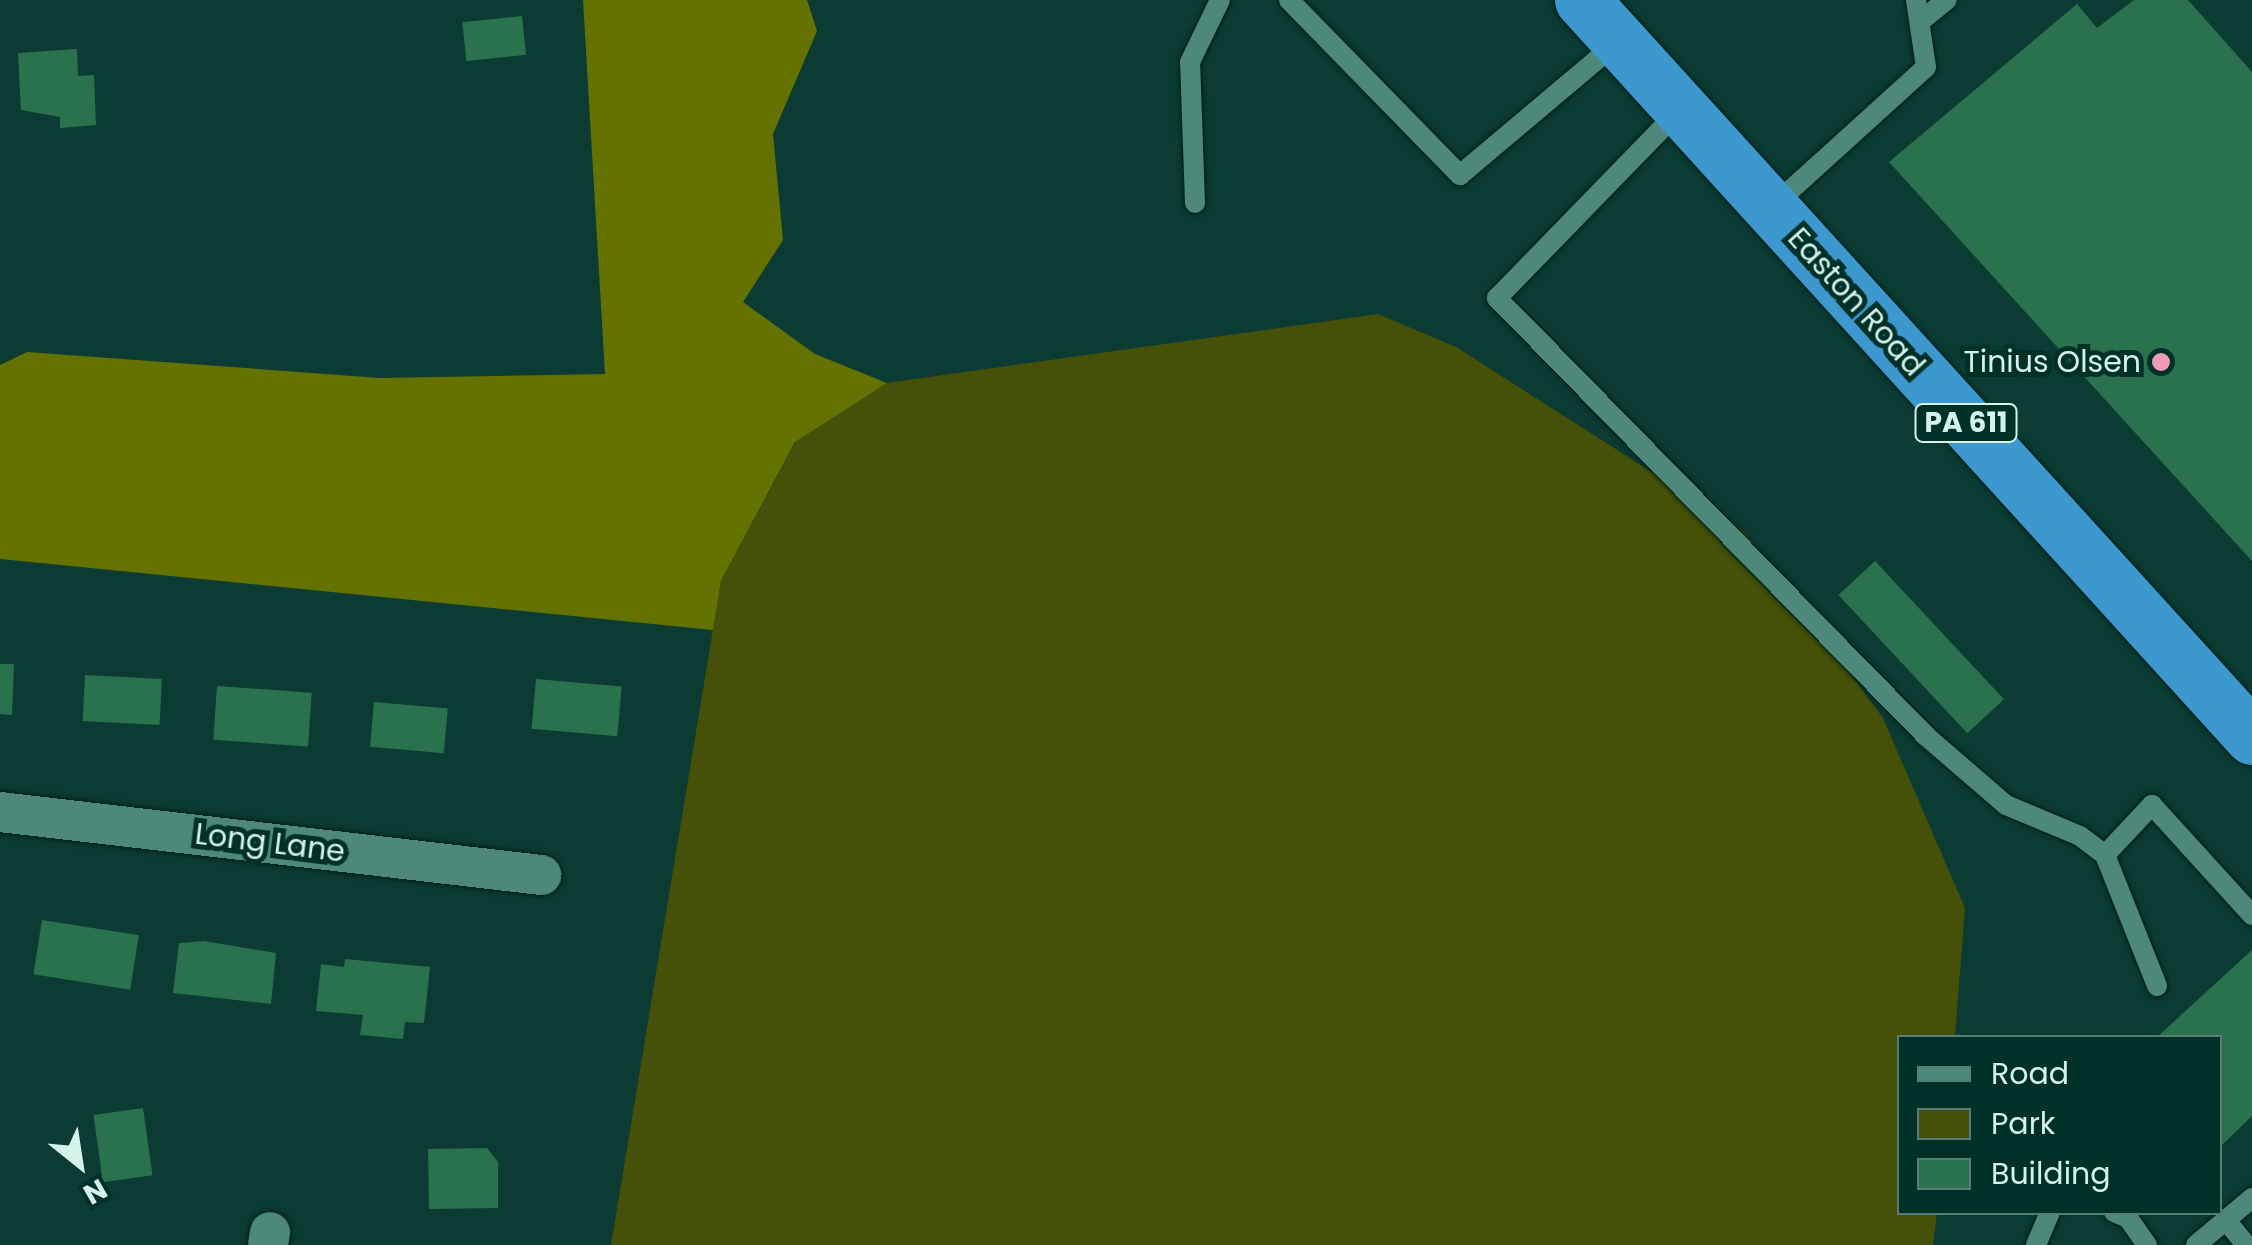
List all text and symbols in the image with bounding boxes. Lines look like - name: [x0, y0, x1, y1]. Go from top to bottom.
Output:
- street label: Easton Road: [1780, 221, 1932, 383]
- place label: Tinius Olsen: [1964, 344, 2141, 380]
- marker: Tinius Olsen: [2150, 351, 2172, 373]
- road number: PA 611: [1914, 400, 2018, 446]
- street label: Long Lane: [193, 816, 347, 870]
- legend: [1897, 1035, 2222, 1215]
- text: Road: [1991, 1052, 2069, 1095]
- text: Park: [1991, 1102, 2055, 1145]
- north arrow: [30, 1115, 130, 1215]
- text: Building: [1991, 1152, 2111, 1195]
- text: N: [76, 1169, 114, 1214]

